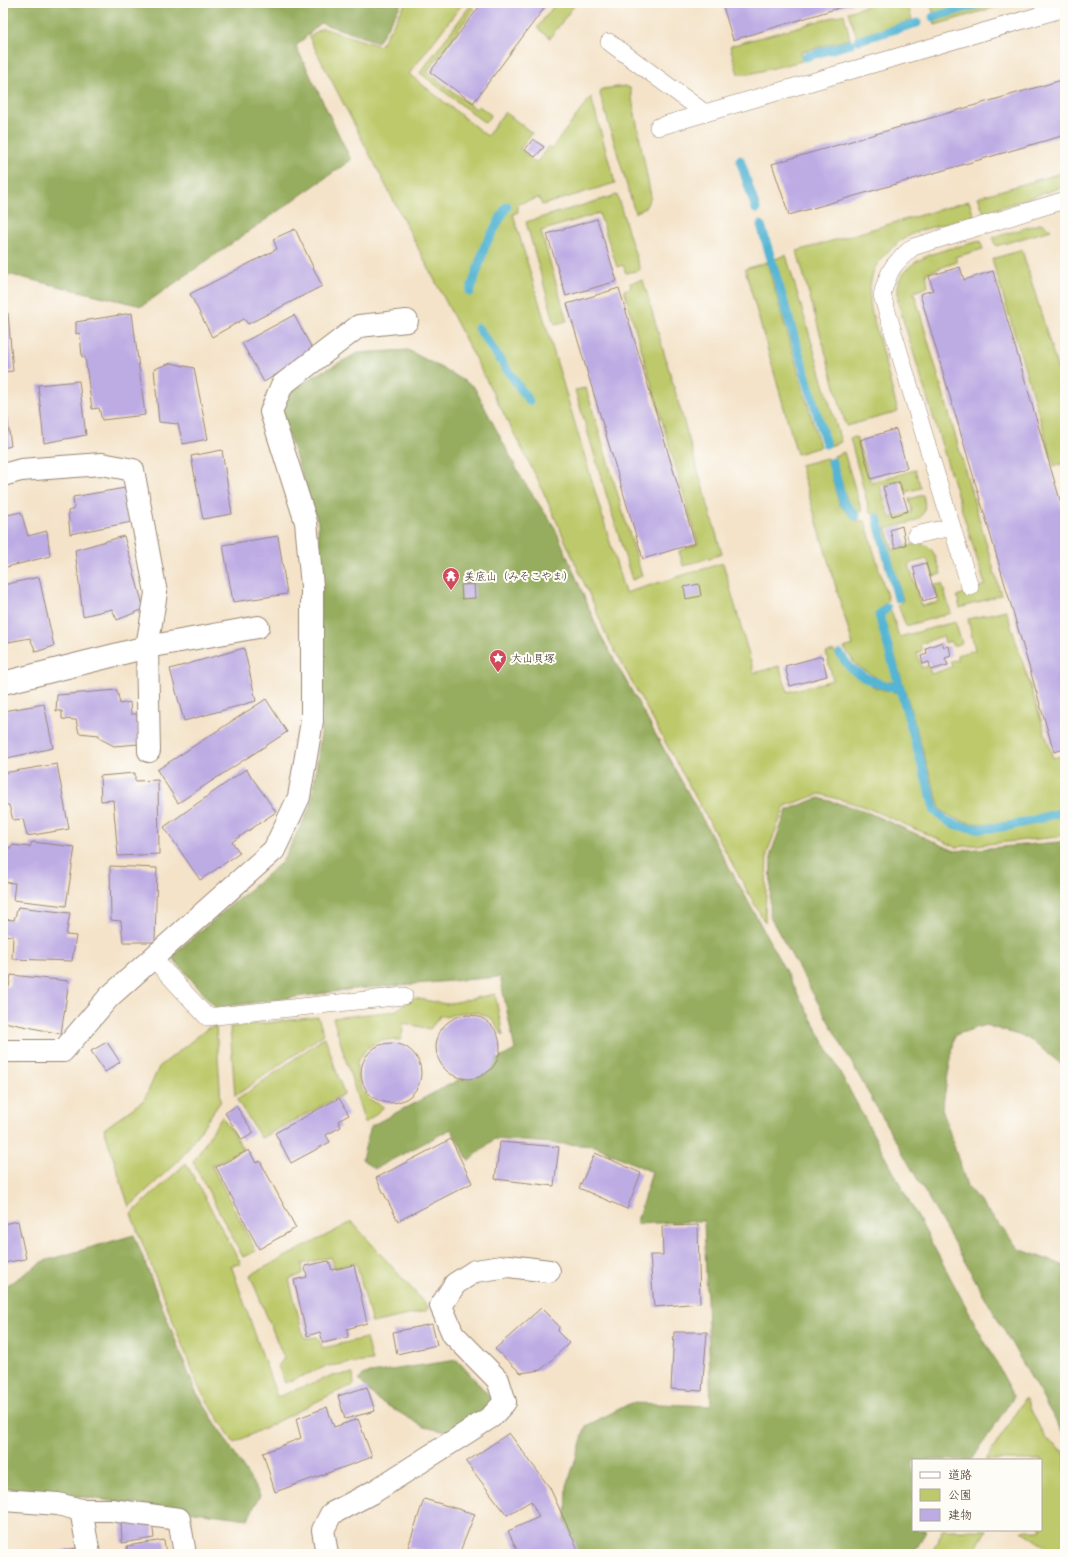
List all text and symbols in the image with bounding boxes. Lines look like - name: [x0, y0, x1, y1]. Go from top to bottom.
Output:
- temple icon: 美底山（みそこやま）: [441, 566, 461, 591]
- place label: 美底山（みそこやま）: [464, 570, 574, 583]
- place icon: 大山貝塚: [488, 648, 508, 673]
- place label: 大山貝塚: [511, 652, 555, 665]
- legend: [912, 1459, 1042, 1531]
- text: 道路: [948, 1468, 972, 1482]
- text: 公園: [948, 1488, 972, 1502]
- text: 建物: [948, 1508, 972, 1522]

